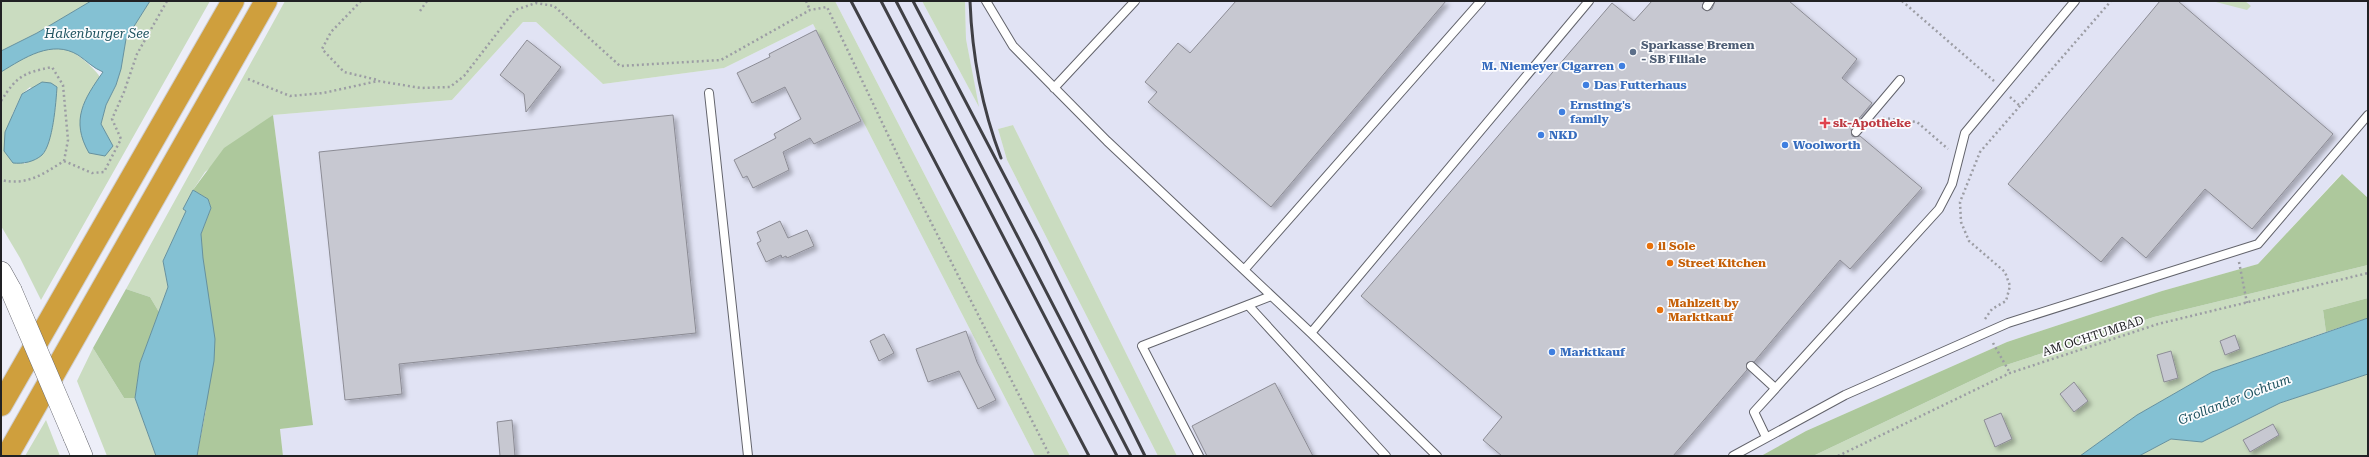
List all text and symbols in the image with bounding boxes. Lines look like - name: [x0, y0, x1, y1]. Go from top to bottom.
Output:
- water label: Hakenburger See: [44, 26, 150, 41]
- place label: Sparkasse Bremen - SB Filiale: [1641, 38, 1754, 66]
- marker: Sparkasse Bremen - SB Filiale: [1628, 47, 1638, 57]
- place label: M. Niemeyer Cigarren: [1482, 59, 1614, 73]
- marker: M. Niemeyer Cigarren: [1617, 61, 1627, 71]
- place label: Das Futterhaus: [1594, 78, 1687, 92]
- marker: Das Futterhaus: [1581, 80, 1591, 90]
- place label: Ernsting's family: [1570, 98, 1631, 126]
- marker: Ernsting's family: [1557, 107, 1567, 117]
- place label: sk-Apotheke: [1833, 116, 1911, 130]
- marker: sk-Apotheke: [1820, 118, 1830, 128]
- place label: NKD: [1549, 128, 1578, 142]
- marker: NKD: [1536, 130, 1546, 140]
- place label: Woolworth: [1793, 138, 1861, 152]
- marker: Woolworth: [1780, 140, 1790, 150]
- place label: il Sole: [1658, 239, 1695, 253]
- marker: il Sole: [1645, 241, 1655, 251]
- place label: Street Kitchen: [1678, 256, 1766, 270]
- marker: Street Kitchen: [1665, 258, 1675, 268]
- place label: Mahlzeit by Marktkauf: [1668, 296, 1739, 324]
- marker: Mahlzeit by Marktkauf: [1655, 305, 1665, 315]
- street label: AM OCHTUMBAD: [2041, 313, 2145, 359]
- place label: Marktkauf: [1560, 345, 1626, 359]
- marker: Marktkauf: [1547, 347, 1557, 357]
- water label: Grollander Ochtum: [2176, 371, 2292, 428]

